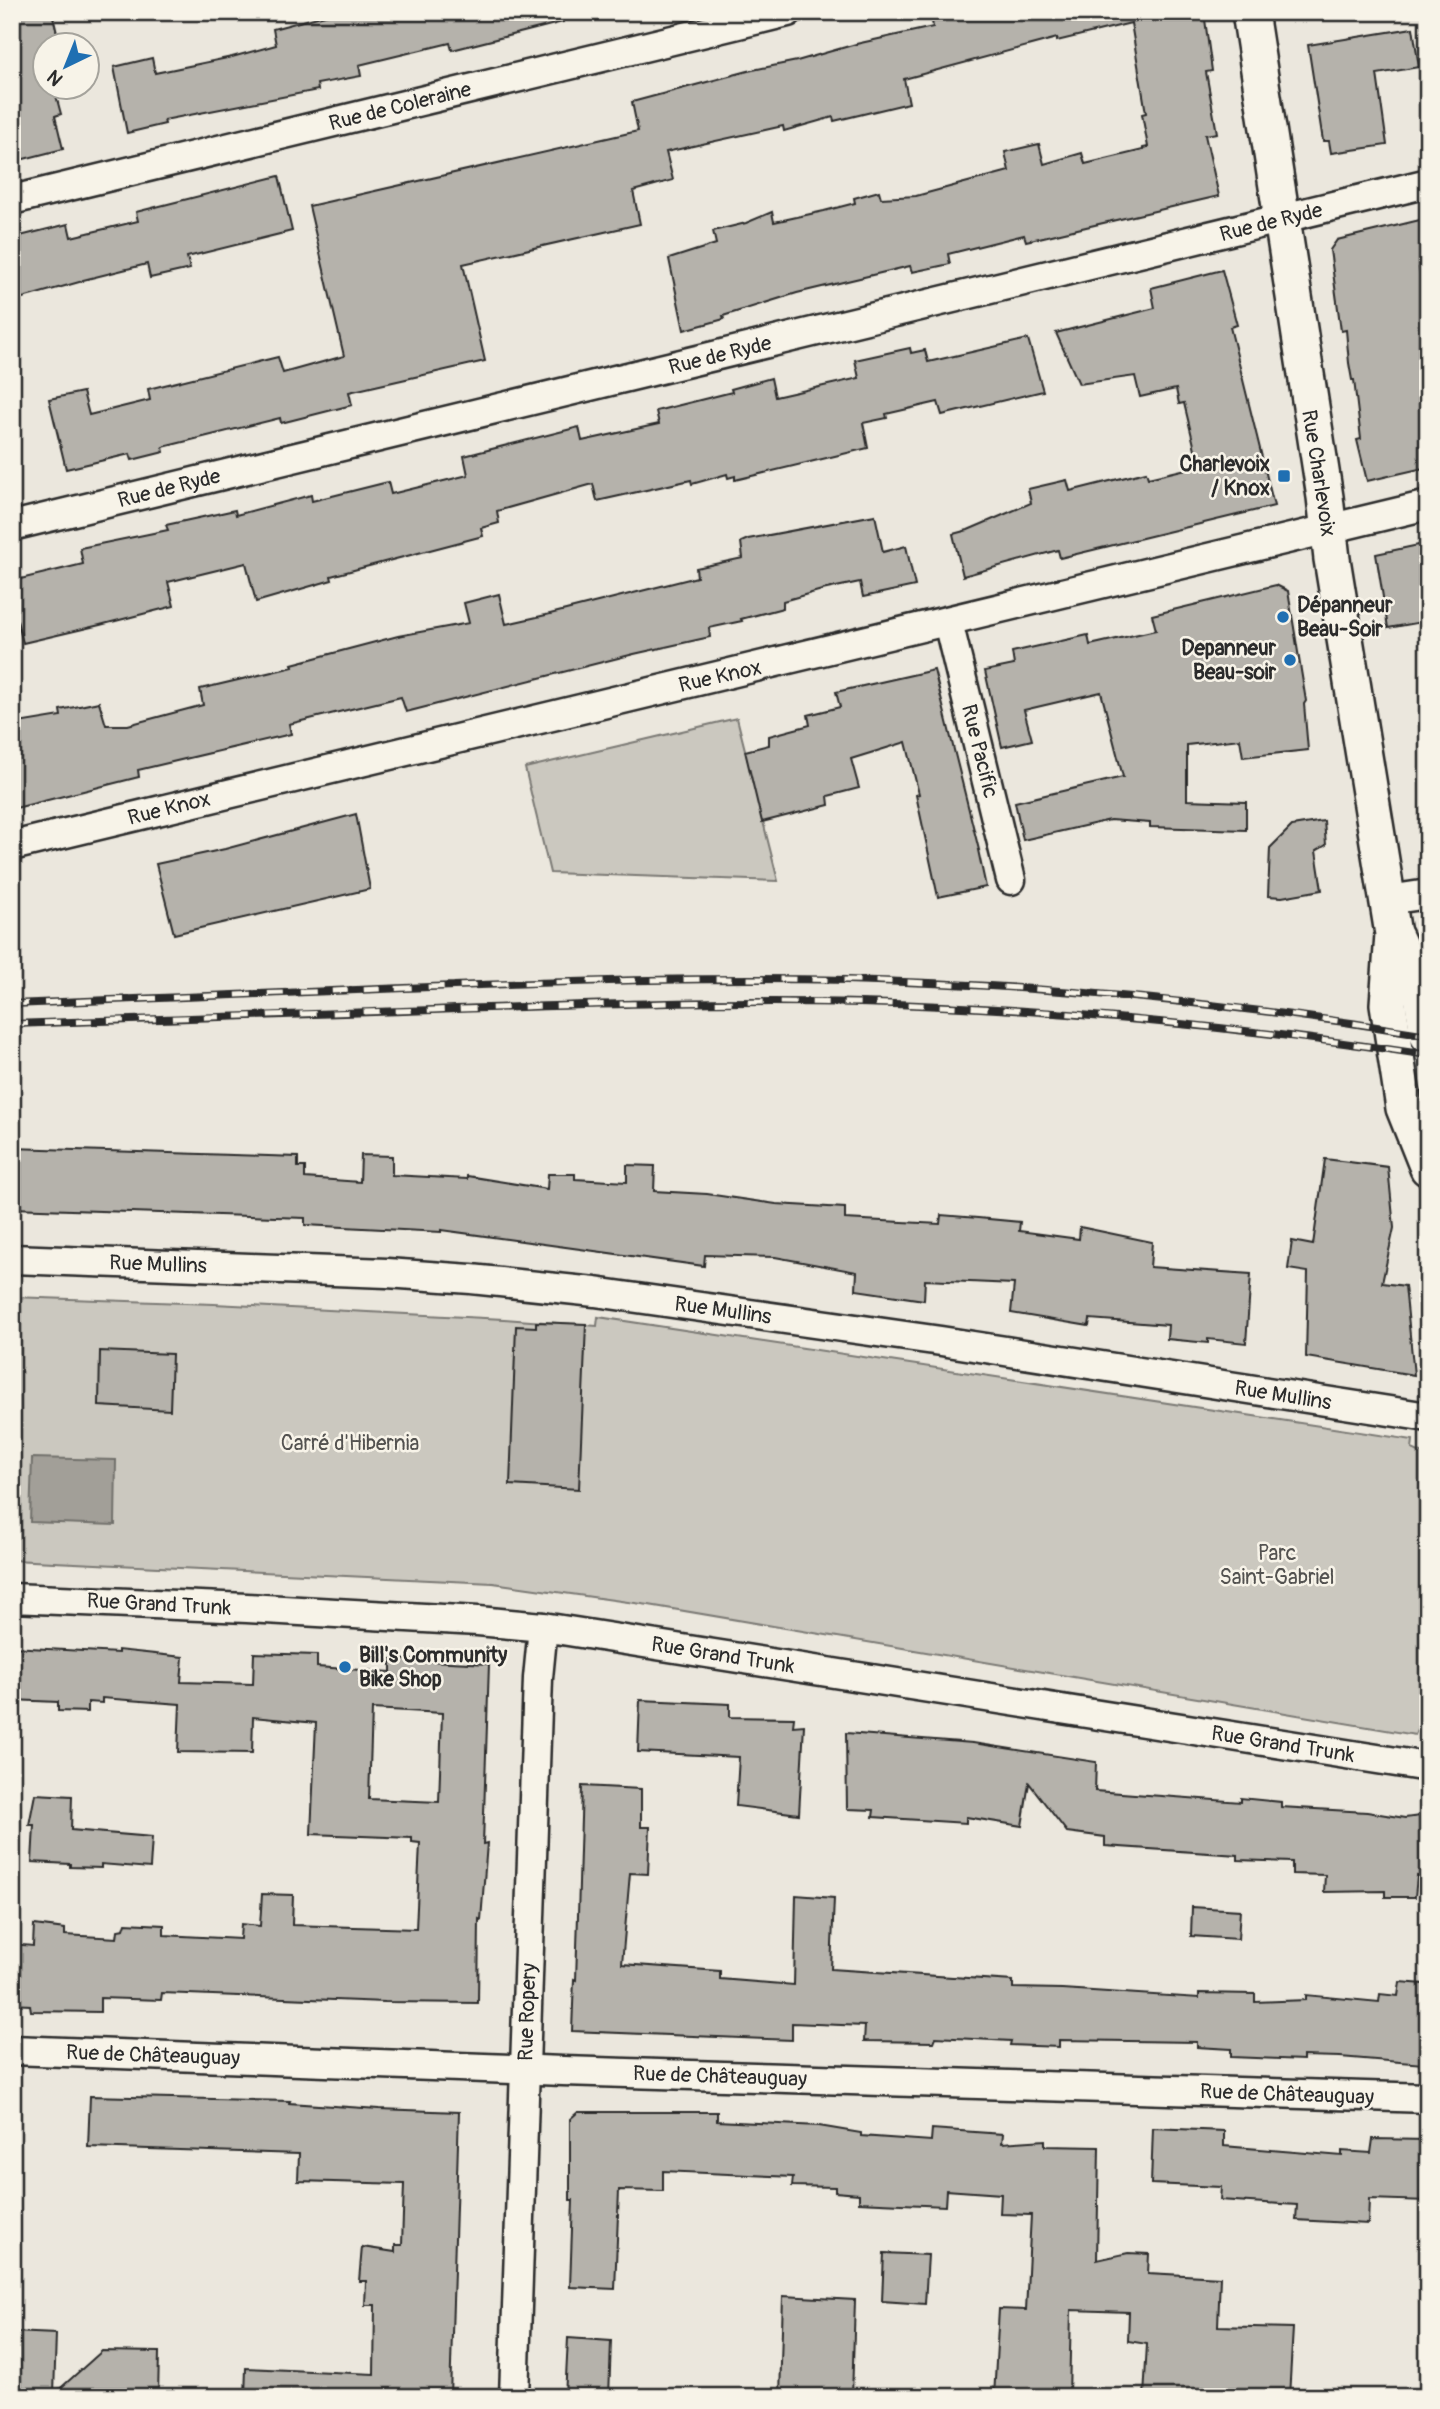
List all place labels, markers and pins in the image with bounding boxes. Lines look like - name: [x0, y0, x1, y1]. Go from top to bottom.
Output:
- place label: Charlevoix / Knox: [1180, 451, 1270, 502]
- marker: Charlevoix / Knox: [1276, 468, 1292, 484]
- place label: Dépanneur Beau-Soir: [1297, 592, 1393, 643]
- marker: Dépanneur Beau-Soir: [1275, 609, 1291, 625]
- place label: Depanneur Beau-soir: [1181, 635, 1276, 686]
- marker: Depanneur Beau-soir: [1282, 652, 1298, 668]
- place label: Bill's Community Bike Shop: [359, 1642, 507, 1693]
- marker: Bill's Community Bike Shop: [337, 1659, 353, 1675]

